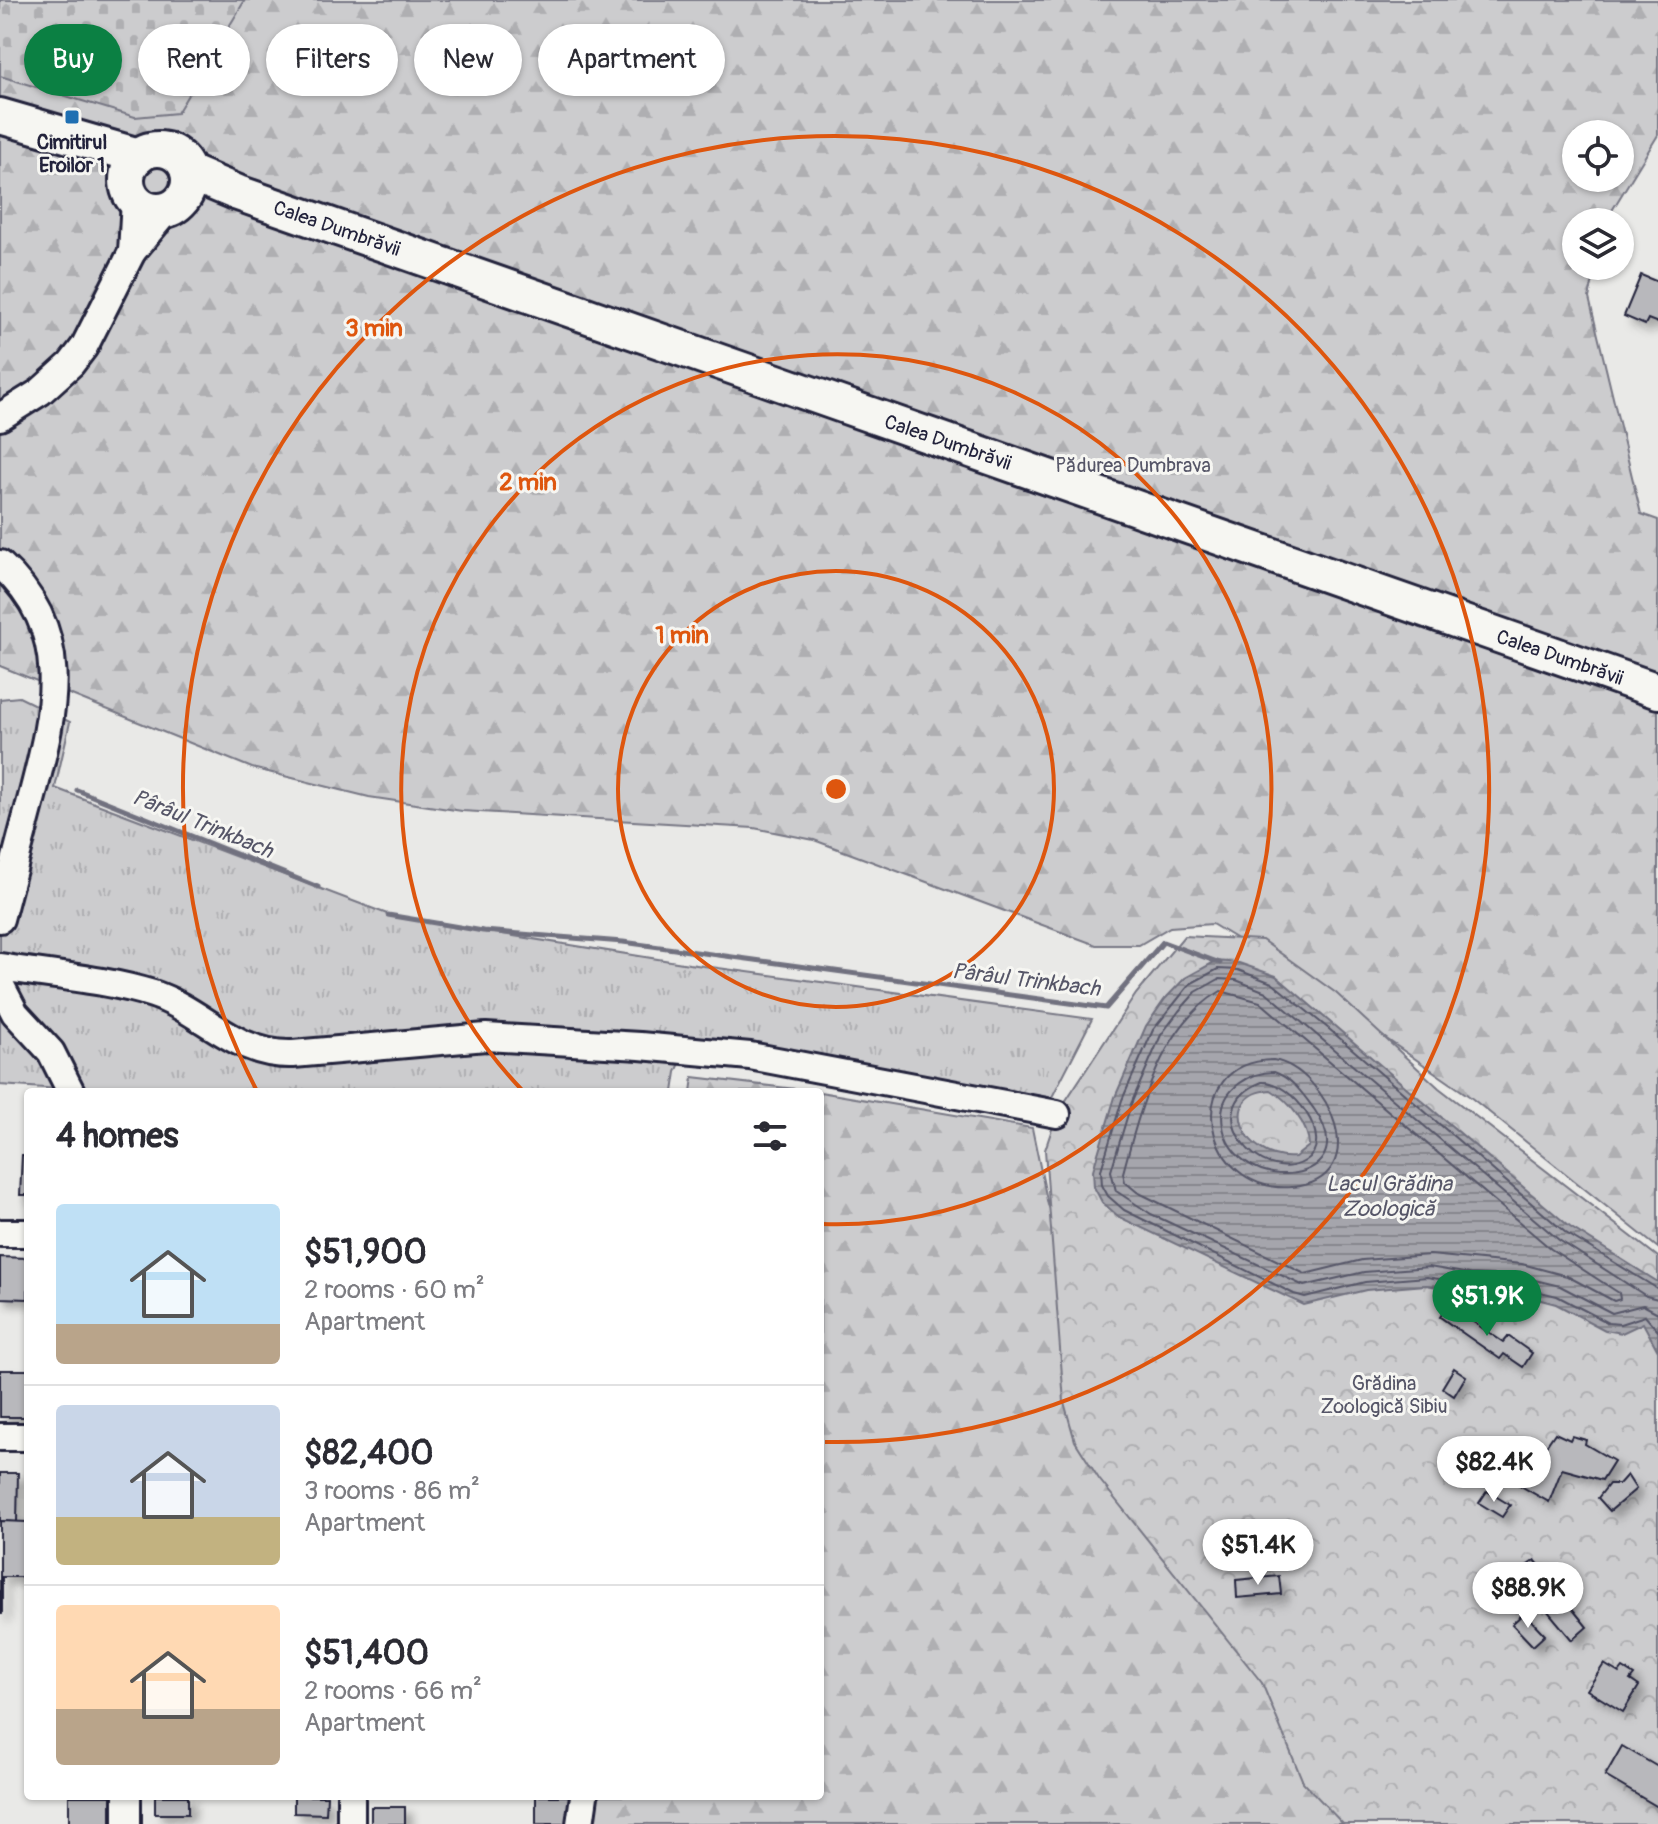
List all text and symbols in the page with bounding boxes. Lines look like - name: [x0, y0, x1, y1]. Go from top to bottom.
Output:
- chip: Buy: [24, 24, 122, 96]
- chip: Rent: [138, 24, 250, 96]
- chip: Filters: [266, 24, 398, 96]
- chip: New: [414, 24, 522, 96]
- chip: Apartment: [538, 24, 725, 96]
- marker: Cimitirul Eroilor 1: [63, 108, 81, 126]
- map controls: [1562, 120, 1634, 280]
- button: locate: [1562, 120, 1634, 192]
- place label: Cimitirul Eroilor 1: [37, 130, 107, 178]
- street label: Calea Dumbrăvii: [270, 195, 404, 262]
- button: layers: [1562, 208, 1634, 280]
- text: 3 min: [345, 314, 403, 343]
- street label: Calea Dumbrăvii: [881, 409, 1015, 476]
- park label: Pădurea Dumbrava: [1055, 453, 1211, 478]
- text: 2 min: [499, 468, 557, 497]
- text: 1 min: [655, 621, 709, 650]
- street label: Calea Dumbrăvii: [1493, 624, 1627, 691]
- centre of rings: [822, 775, 850, 803]
- water label: Pârâul Trinkbach: [128, 783, 278, 865]
- water label: Pârâul Trinkbach: [950, 957, 1103, 1003]
- icon: filters: [748, 1114, 792, 1158]
- text: 4 homes: [56, 1115, 178, 1158]
- water label: Lacul Grădina Zoologică: [1326, 1170, 1454, 1223]
- text: $51,900: [304, 1231, 427, 1274]
- icon: home: [120, 1236, 216, 1332]
- pin: $51.9K: [1422, 1270, 1552, 1338]
- text: 2 rooms · 60 m²: [304, 1274, 485, 1306]
- text: $51.9K: [1450, 1280, 1524, 1312]
- text: Apartment: [304, 1306, 425, 1338]
- park label: Grădina Zoologică Sibiu: [1321, 1371, 1447, 1419]
- text: $82,400: [304, 1432, 433, 1475]
- pin: $82.4K: [1429, 1436, 1559, 1504]
- icon: home: [120, 1437, 216, 1533]
- text: $82.4K: [1455, 1446, 1533, 1478]
- text: 3 rooms · 86 m²: [304, 1475, 480, 1507]
- text: Apartment: [304, 1507, 425, 1539]
- pin: $51.4K: [1193, 1519, 1323, 1587]
- text: $51.4K: [1221, 1529, 1295, 1561]
- pin: $88.9K: [1463, 1562, 1593, 1630]
- text: $88.9K: [1490, 1572, 1566, 1604]
- text: $51,400: [304, 1632, 429, 1675]
- icon: home: [120, 1637, 216, 1733]
- text: 2 rooms · 66 m²: [304, 1675, 482, 1707]
- text: Apartment: [304, 1707, 425, 1739]

